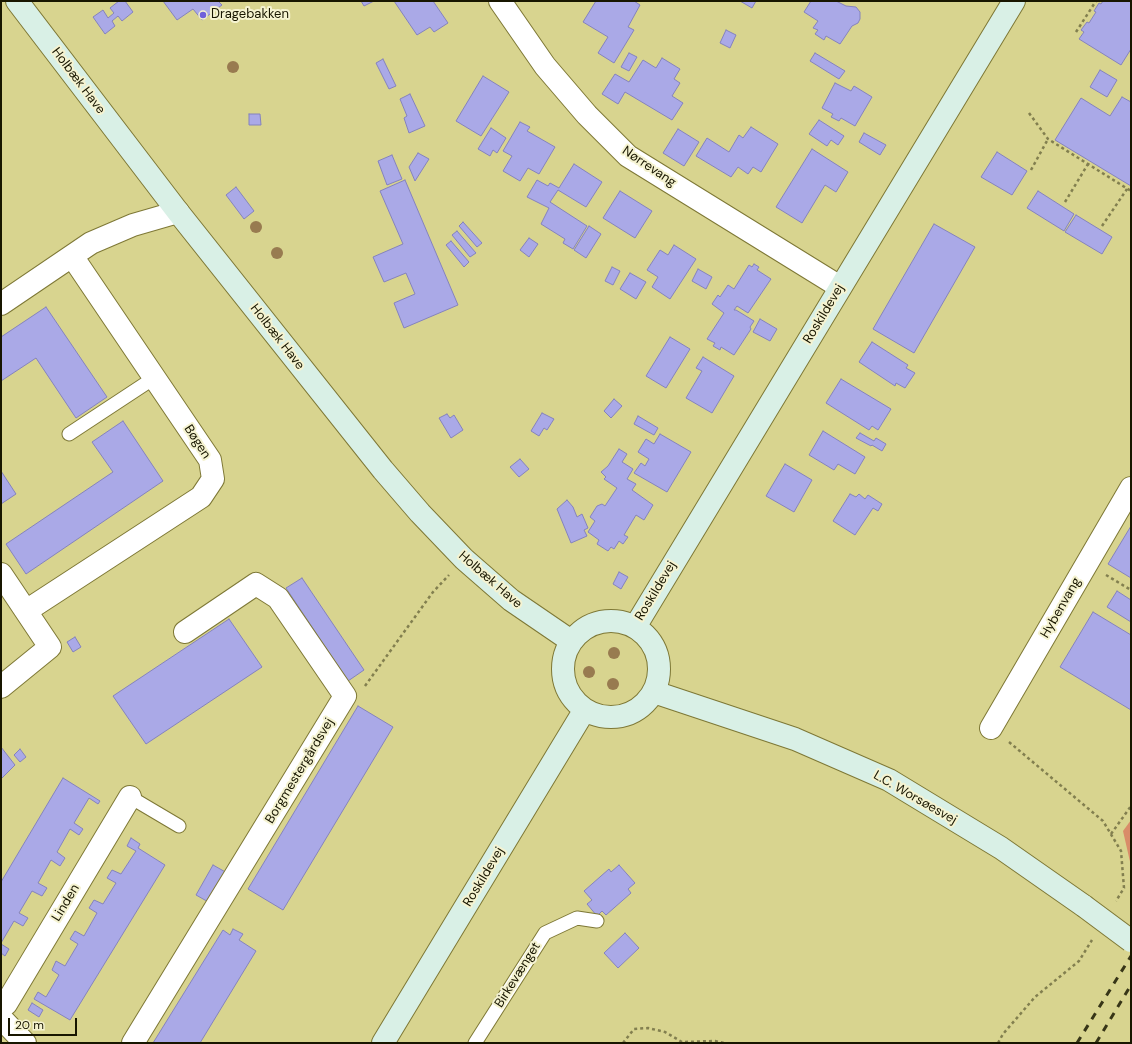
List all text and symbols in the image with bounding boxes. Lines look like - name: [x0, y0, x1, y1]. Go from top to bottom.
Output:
- place label: Dragebakken: [211, 7, 289, 23]
- marker: Dragebakken: [198, 10, 208, 20]
- street label: Holbæk Have: [48, 45, 108, 117]
- street label: Nørrevang: [619, 143, 679, 191]
- street label: Roskildevej: [800, 281, 848, 347]
- street label: Holbæk Have: [247, 301, 307, 373]
- street label: Bøgen: [180, 422, 214, 462]
- street label: Holbæk Have: [455, 548, 525, 612]
- street label: Roskildevej: [632, 558, 680, 624]
- street label: Hybenvang: [1037, 575, 1085, 641]
- street label: Borgmestergårdsvej: [262, 716, 338, 826]
- street label: L.C. Worsøesvej: [871, 768, 959, 828]
- street label: Roskildevej: [460, 844, 508, 910]
- street label: Linden: [49, 882, 83, 924]
- street label: Birkevænget: [492, 939, 544, 1011]
- scale bar: [10, 1010, 79, 1036]
- text: 20 m: [15, 1017, 44, 1033]

